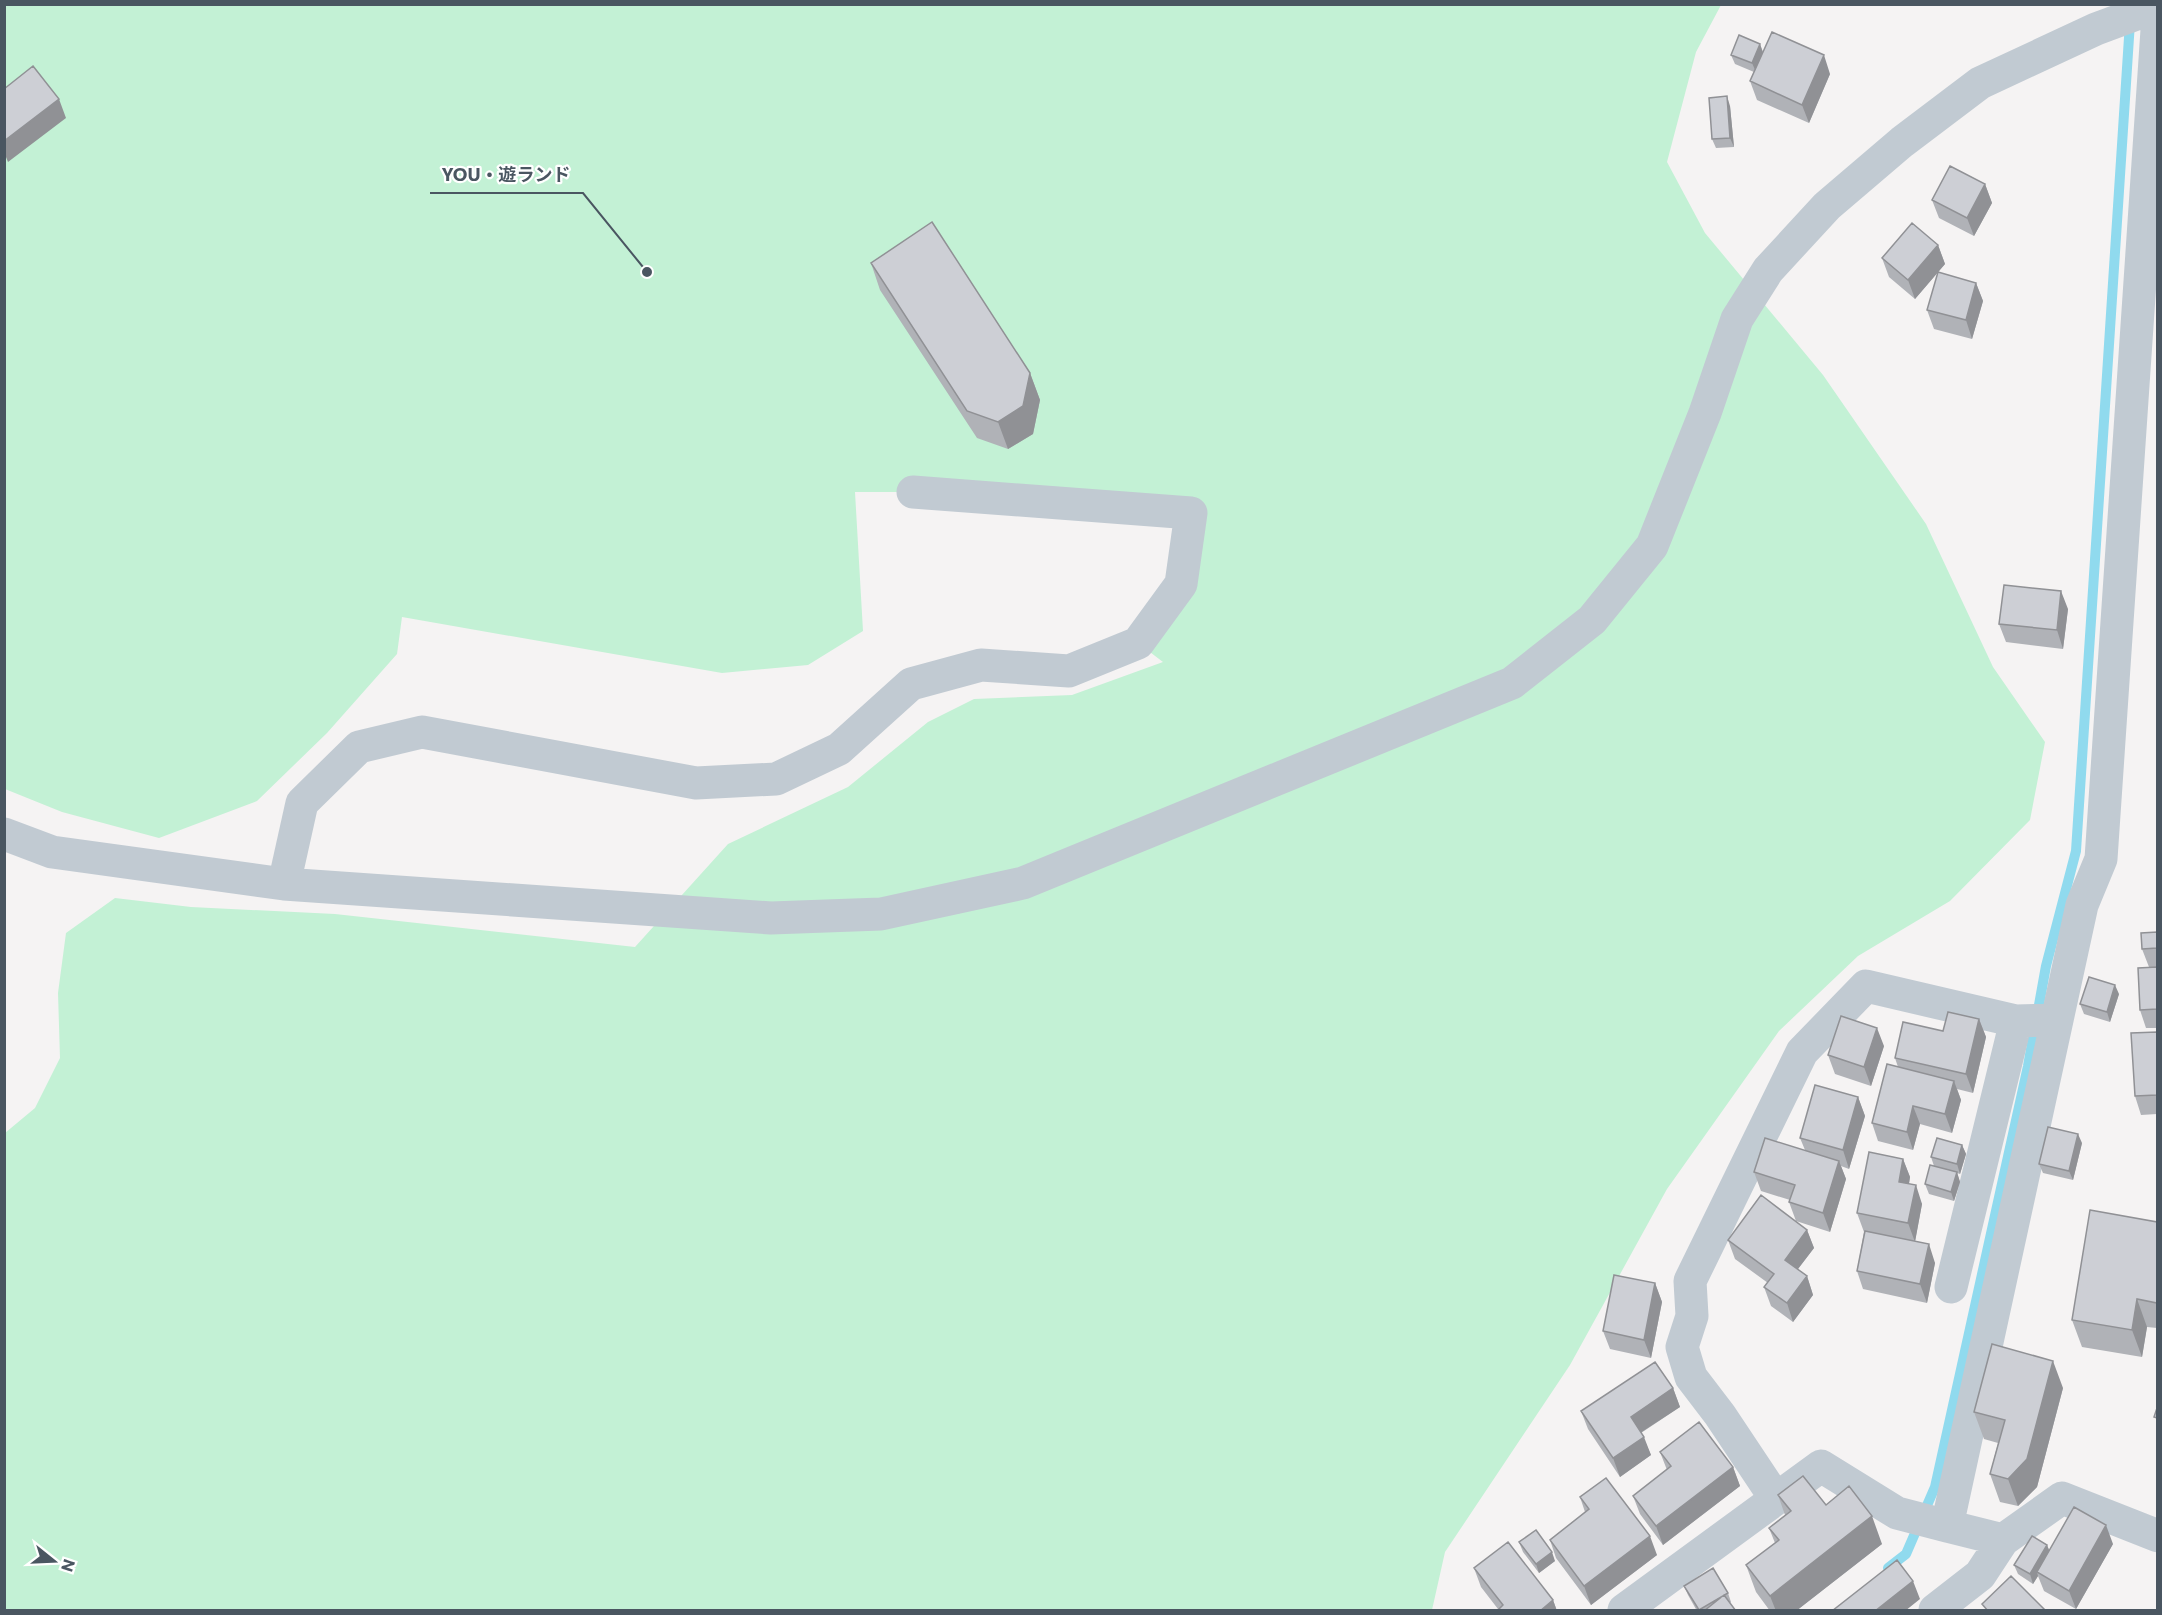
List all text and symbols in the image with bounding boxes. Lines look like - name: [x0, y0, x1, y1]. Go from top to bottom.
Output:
- callout: YOU・遊ランド: [430, 157, 583, 193]
- text: YOU・遊ランド: [441, 163, 571, 185]
- north arrow: [24, 1531, 84, 1591]
- text: N: [58, 1557, 80, 1574]

